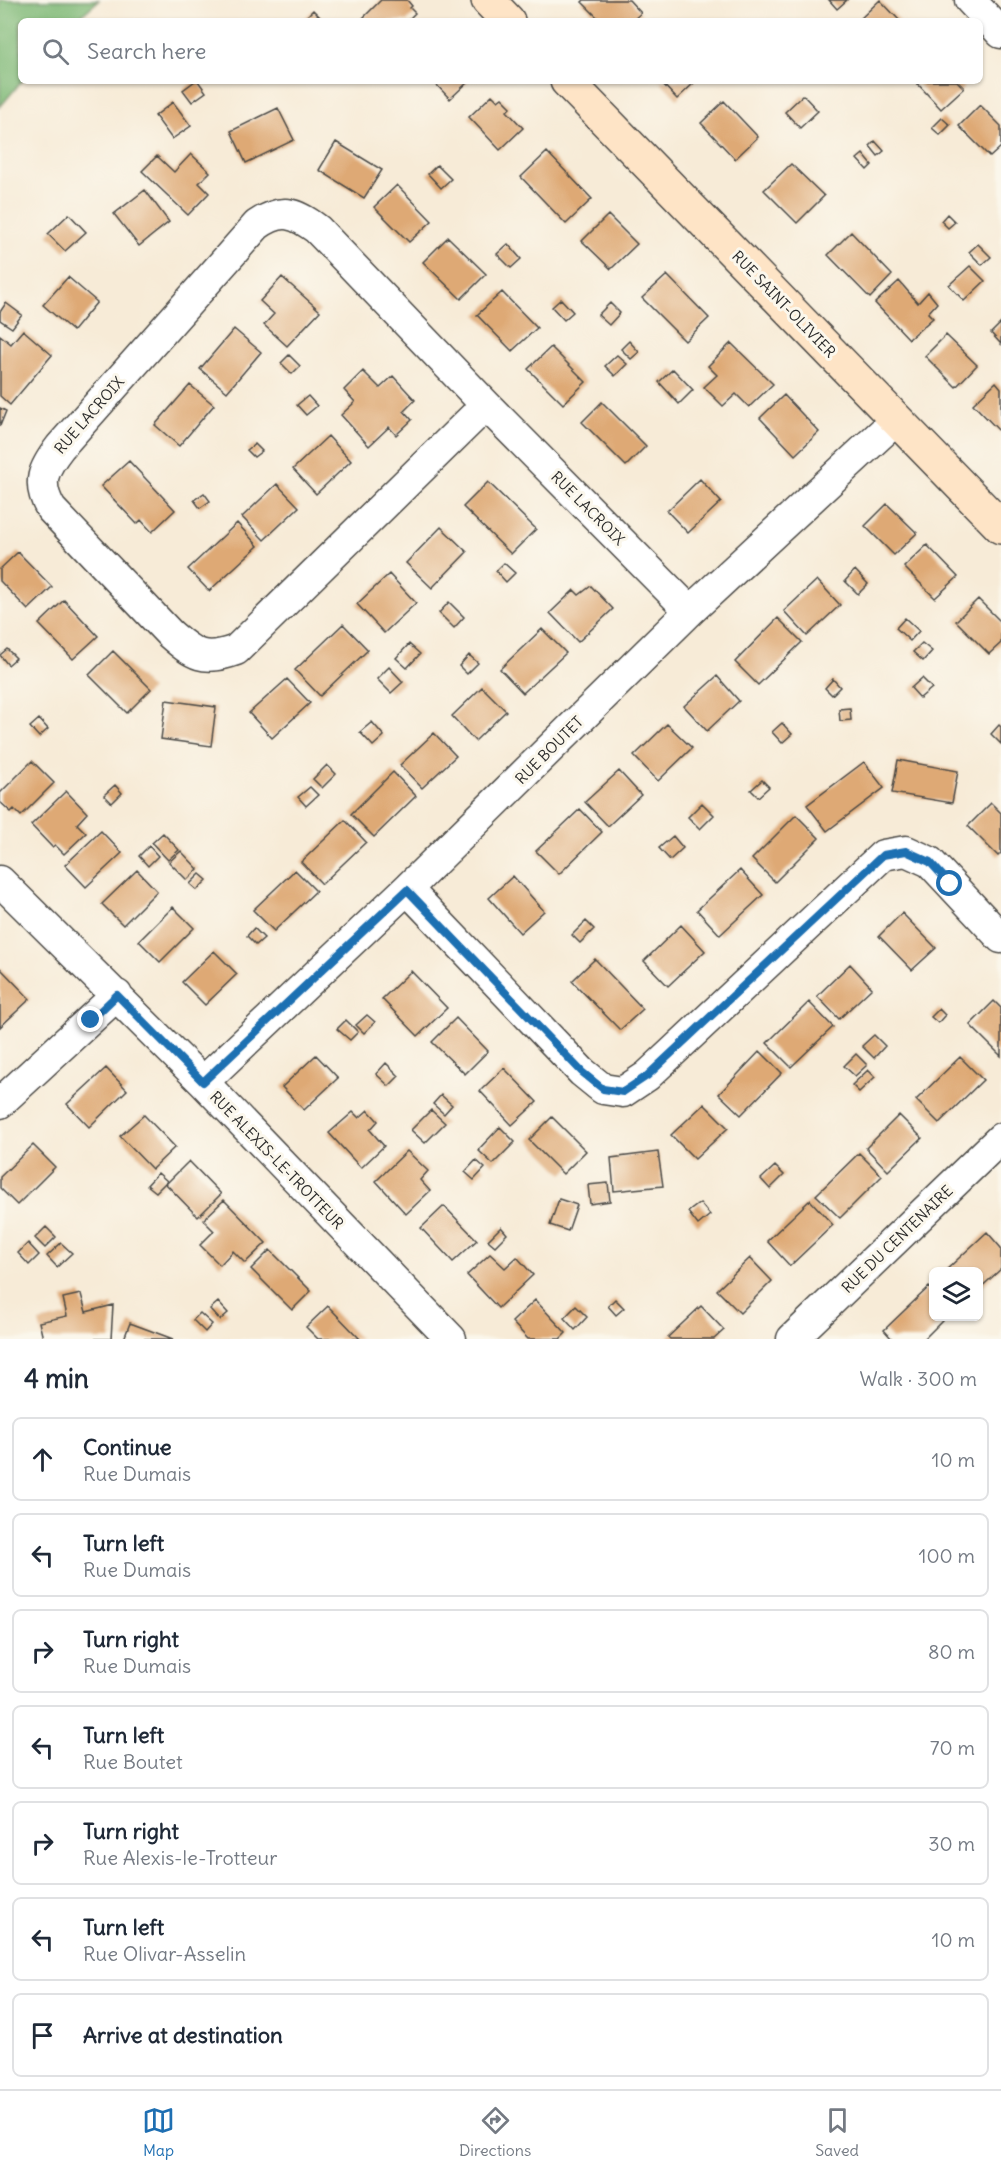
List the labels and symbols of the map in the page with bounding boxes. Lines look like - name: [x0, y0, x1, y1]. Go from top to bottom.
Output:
- street label: RUE SAINT-OLIVIER: [728, 247, 840, 362]
- street label: RUE LACROIX: [50, 372, 128, 458]
- street label: RUE LACROIX: [547, 467, 629, 549]
- street label: RUE BOUTET: [511, 712, 587, 788]
- route start: [936, 870, 962, 896]
- route end: [77, 1006, 103, 1032]
- street label: RUE ALEXIS-LE-TROTTEUR: [206, 1087, 348, 1233]
- street label: RUE DU CENTENAIRE: [837, 1181, 957, 1297]

